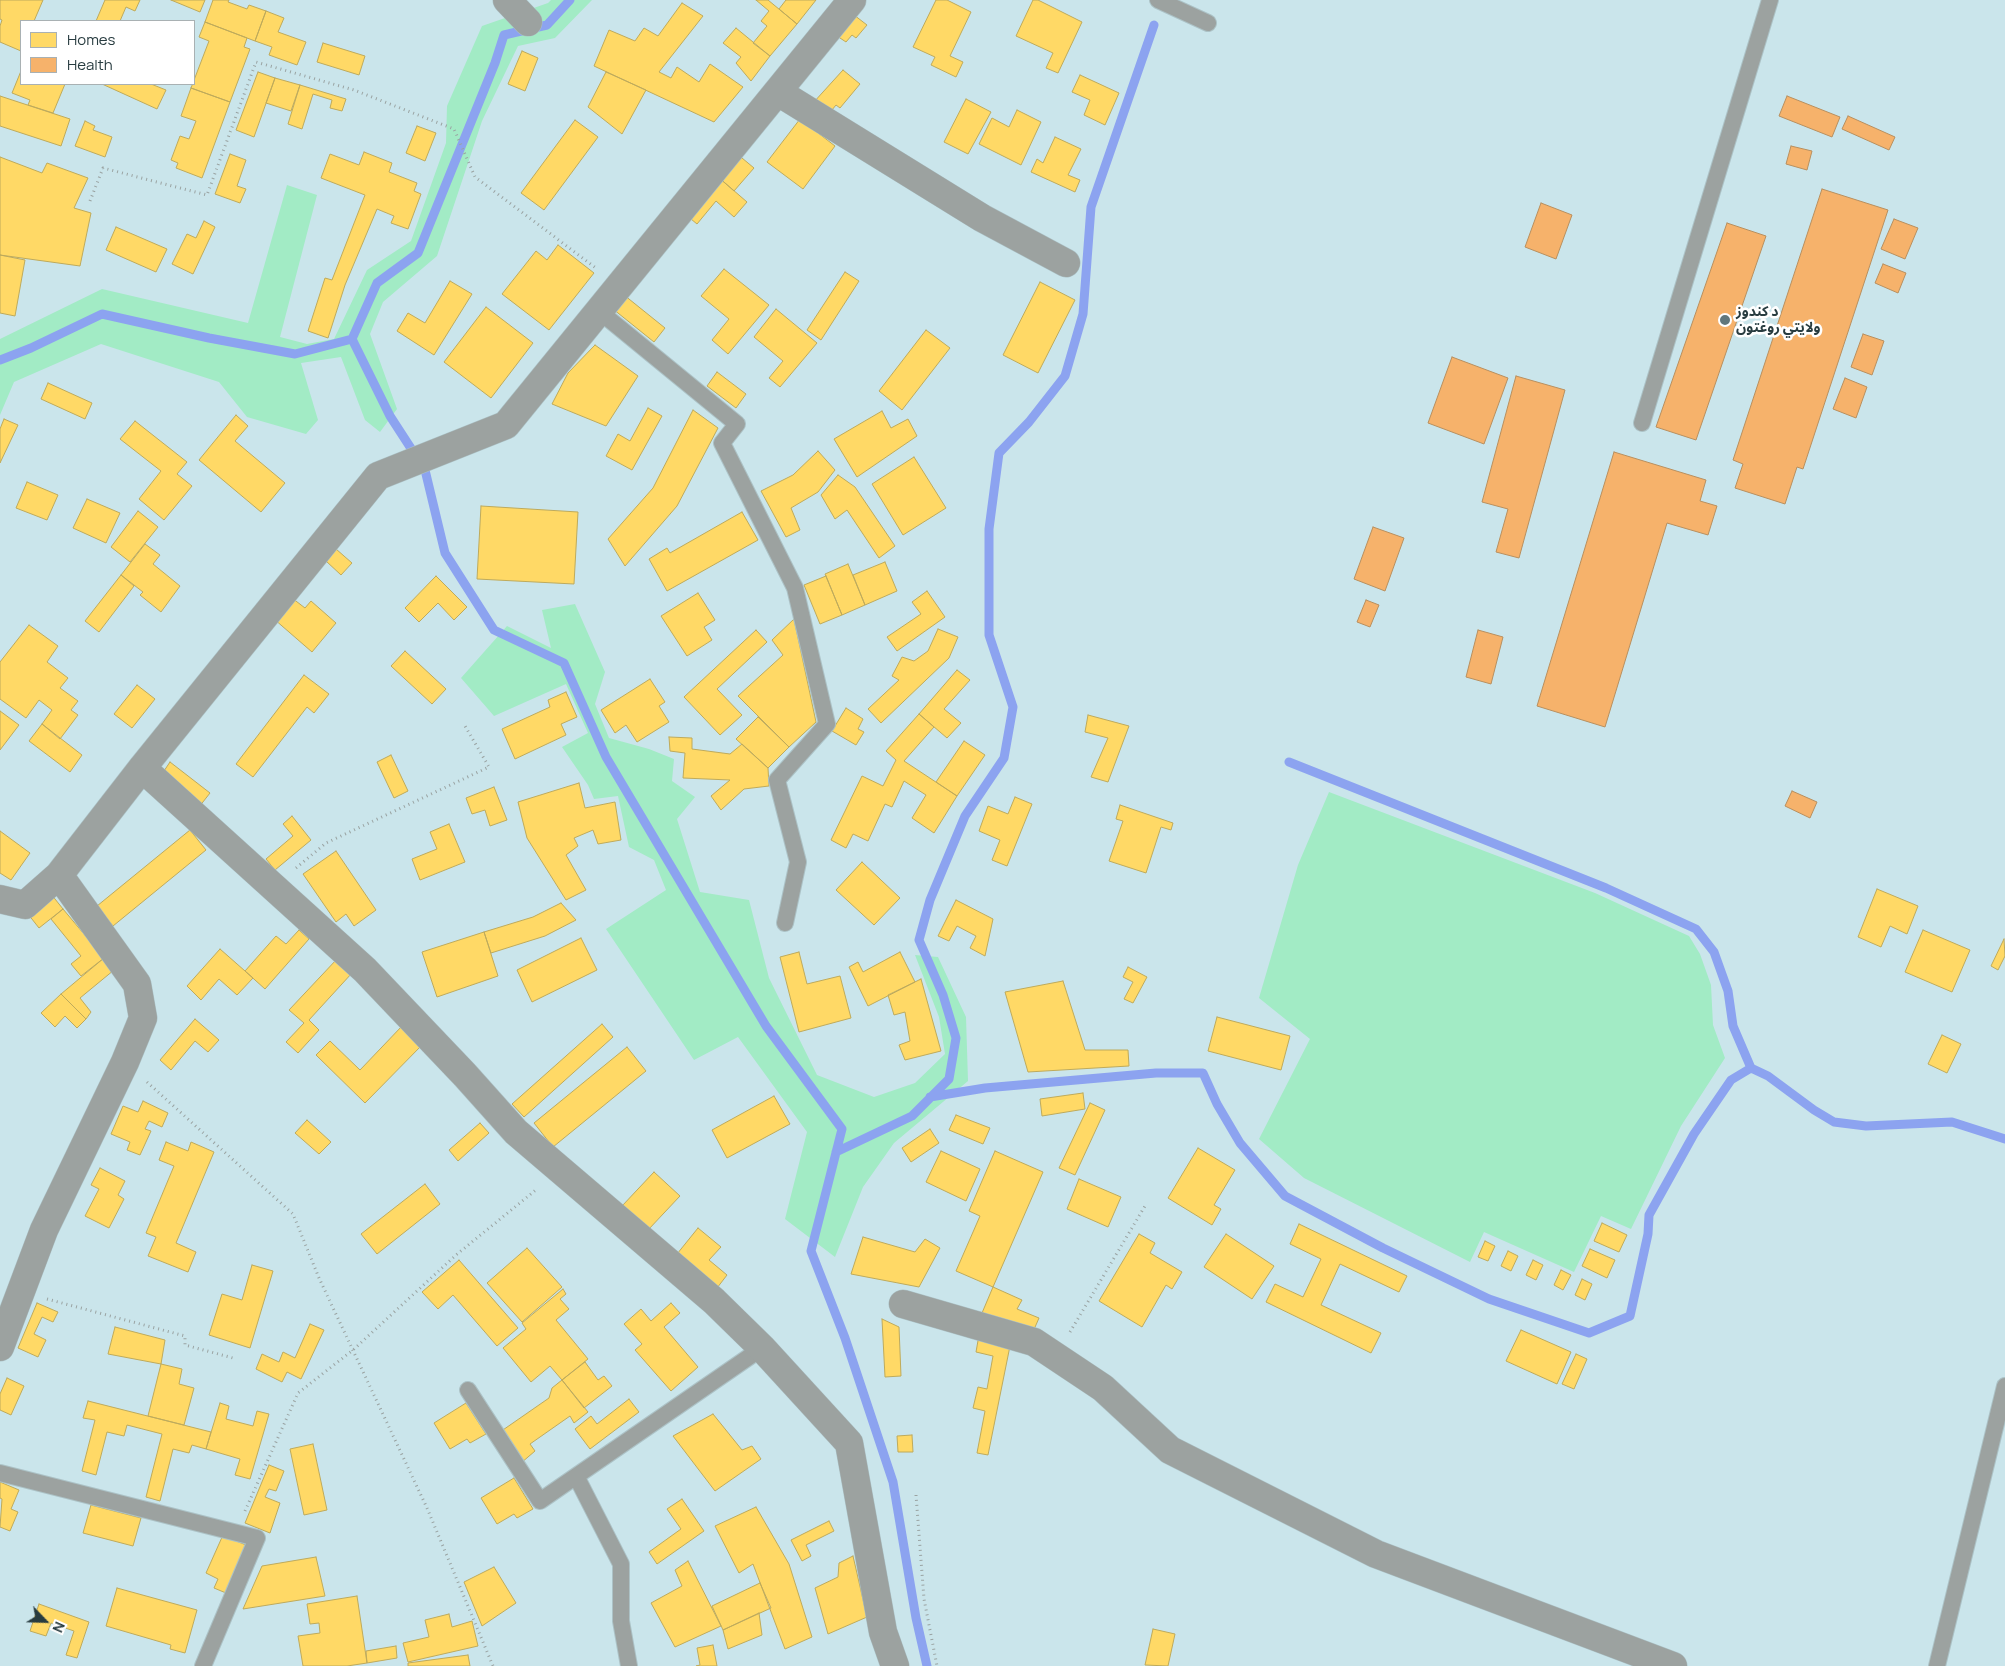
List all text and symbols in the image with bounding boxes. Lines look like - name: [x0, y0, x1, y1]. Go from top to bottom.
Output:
- legend: [20, 20, 195, 85]
- text: Homes: [67, 29, 115, 50]
- text: Health: [67, 54, 113, 75]
- place label: د کندوز ولایتي روغتون: [1736, 304, 1821, 336]
- marker: د کندوز ولایتي روغتون: [1718, 313, 1732, 327]
- north arrow: [20, 1596, 70, 1646]
- text: N: [48, 1619, 70, 1636]

